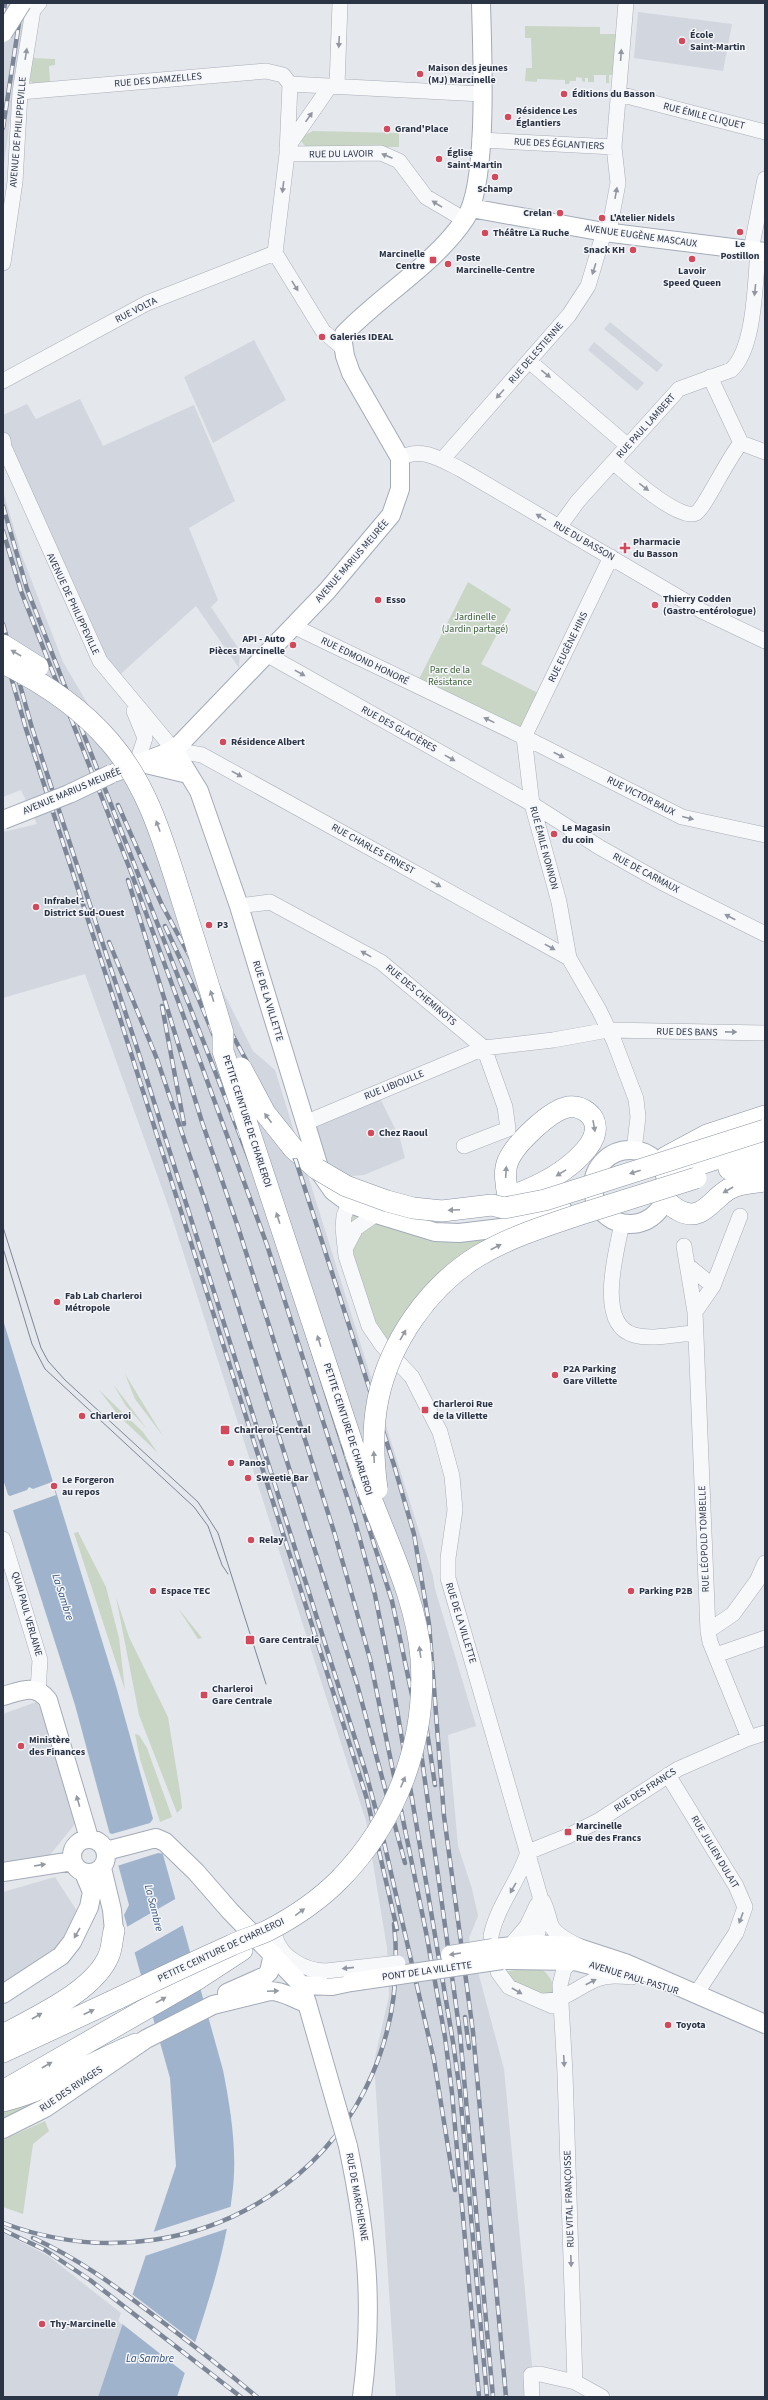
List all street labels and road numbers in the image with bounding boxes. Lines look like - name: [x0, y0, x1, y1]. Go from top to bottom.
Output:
- street label: RUE DES DAMZELLES: [114, 69, 202, 91]
- street label: AVENUE DE PHILIPPEVILLE: [6, 76, 30, 188]
- street label: RUE ÉMILE CLIQUET: [662, 99, 747, 133]
- street label: RUE DES ÉGLANTIERS: [513, 135, 605, 153]
- street label: RUE DU LAVOIR: [309, 146, 374, 162]
- street label: AVENUE EUGÈNE MASCAUX: [584, 221, 698, 251]
- street label: RUE VOLTA: [113, 293, 160, 326]
- street label: RUE DELESTIENNE: [505, 319, 567, 387]
- street label: RUE PAUL LAMBERT: [613, 390, 679, 461]
- street label: AVENUE MARIUS MEURÉE: [312, 516, 392, 606]
- street label: RUE DU BASSON: [551, 518, 617, 564]
- street label: AVENUE DE PHILIPPEVILLE: [43, 551, 103, 657]
- street label: RUE EUGÈNE HINS: [545, 609, 591, 685]
- street label: RUE EDMOND HONORÉ: [319, 634, 411, 688]
- street label: RUE DES GLACIÈRES: [359, 702, 439, 756]
- street label: AVENUE MARIUS MEURÉE: [21, 764, 123, 818]
- street label: RUE VICTOR BAUX: [604, 773, 678, 819]
- street label: RUE ÉMILE NONNON: [526, 805, 562, 891]
- street label: RUE CHARLES ERNEST: [329, 820, 418, 878]
- street label: RUE DE CARMAUX: [610, 850, 682, 896]
- street label: RUE DE LA VILLETTE: [249, 959, 287, 1043]
- street label: RUE DES CHEMINOTS: [383, 961, 459, 1029]
- street label: RUE DES BANS: [656, 1024, 718, 1040]
- street label: PETITE CEINTURE DE CHARLEROI: [219, 1053, 275, 1189]
- street label: RUE LIBIOULLE: [362, 1067, 426, 1103]
- street label: PETITE CEINTURE DE CHARLEROI: [320, 1361, 376, 1497]
- street label: RUE LÉOPOLD TOMBELLE: [695, 1485, 713, 1593]
- street label: QUAI PAUL VERLAINE: [8, 1570, 46, 1658]
- street label: RUE DE LA VILLETTE: [442, 1581, 480, 1665]
- street label: RUE DES FRANCS: [611, 1765, 679, 1815]
- street label: RUE JULIEN DULAIT: [688, 1813, 743, 1892]
- street label: PETITE CEINTURE DE CHARLEROI: [155, 1914, 287, 1986]
- street label: PONT DE LA VILLETTE: [381, 1958, 473, 1984]
- street label: AVENUE PAUL PASTUR: [588, 1958, 681, 1998]
- street label: RUE DES RIVAGES: [37, 2063, 105, 2115]
- street label: RUE VITAL FRANÇOISSE: [560, 2150, 578, 2248]
- street label: RUE DE MARCHIENNE: [342, 2152, 372, 2242]

